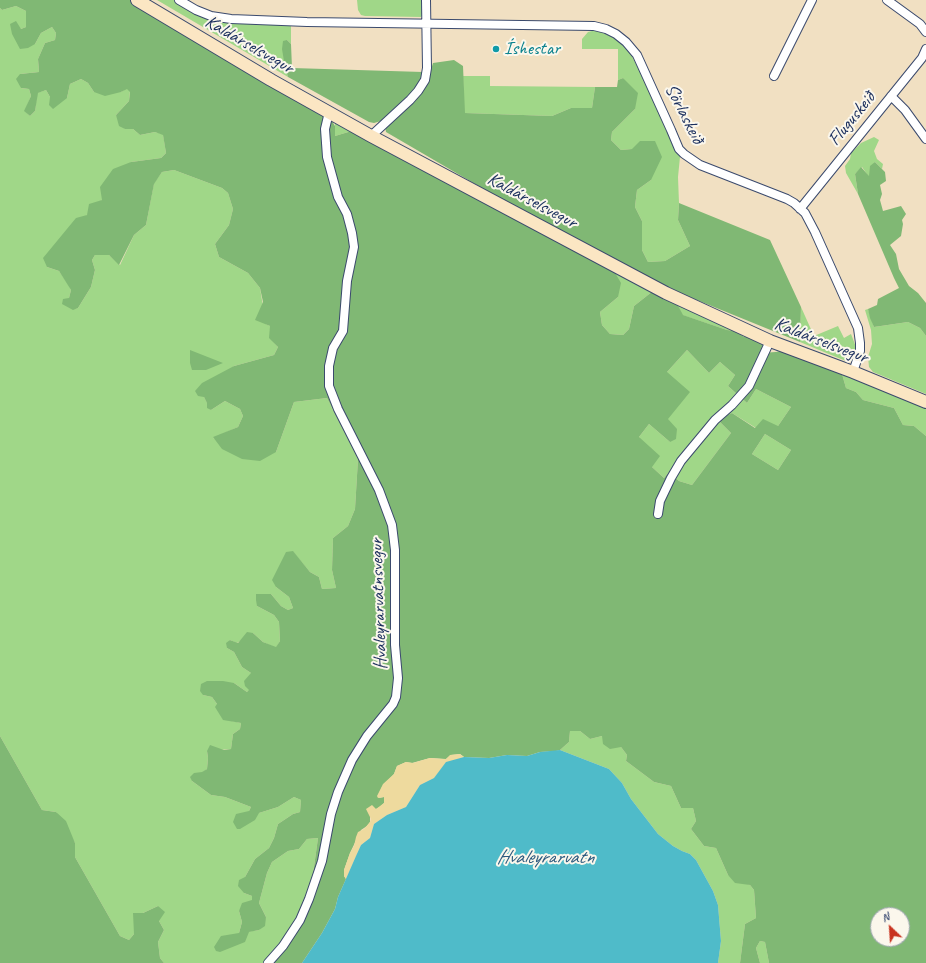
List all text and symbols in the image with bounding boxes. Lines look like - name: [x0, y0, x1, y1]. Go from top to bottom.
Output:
- street label: Kaldárselsvegur: [201, 11, 297, 79]
- place label: Íshestar: [504, 38, 560, 60]
- marker: Íshestar: [491, 44, 501, 54]
- street label: Sörlaskeið: [659, 80, 709, 148]
- street label: Fluguskeið: [823, 87, 881, 151]
- street label: Kaldárselsvegur: [483, 168, 581, 234]
- street label: Kaldárselsvegur: [771, 313, 871, 369]
- street label: Hvaleyrarvatnsvegur: [365, 538, 393, 670]
- water label: Hvaleyrarvatn: [497, 846, 593, 870]
- north arrow: [870, 907, 910, 947]
- text: N: [879, 909, 891, 925]

